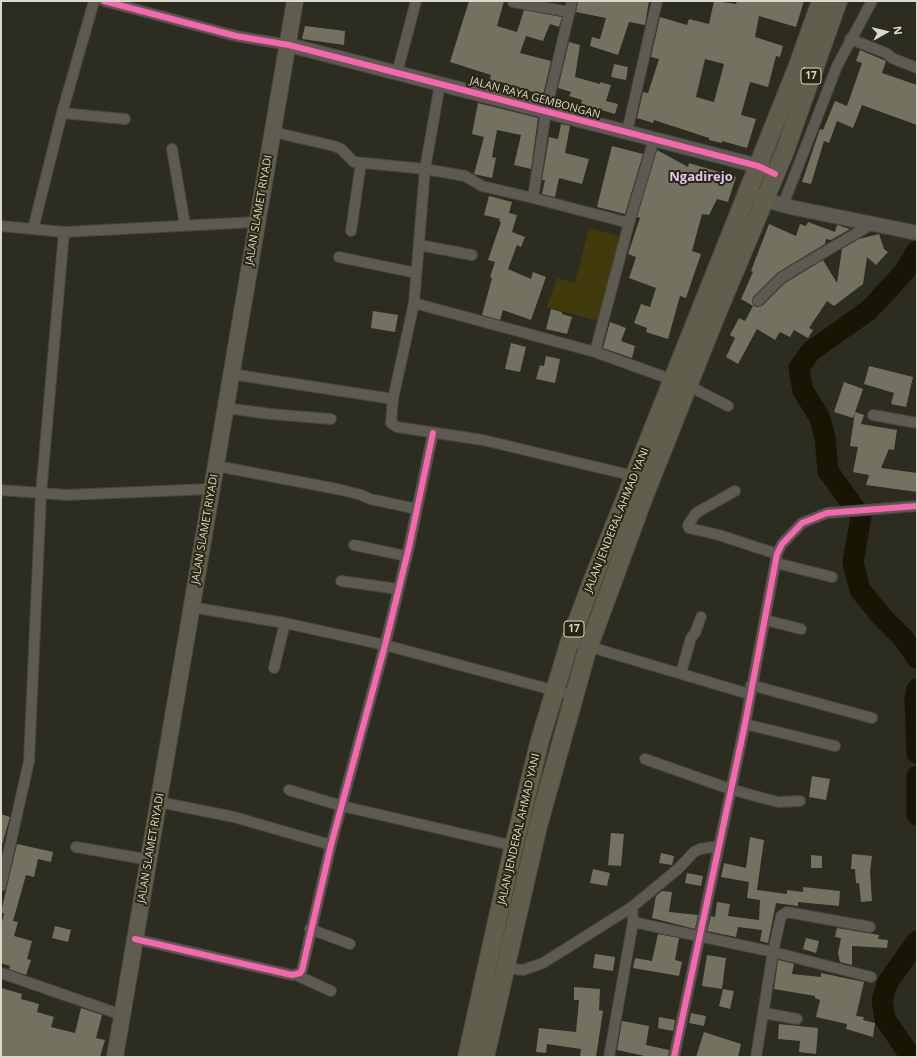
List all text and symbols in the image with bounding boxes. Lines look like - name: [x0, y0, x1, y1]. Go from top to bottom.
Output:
- north arrow: [866, 12, 906, 52]
- text: N: [890, 25, 906, 36]
- road number: 17: [801, 68, 821, 84]
- street label: JALAN RAYA GEMBONGAN: [468, 74, 602, 122]
- street label: JALAN SLAMET RIYADI: [243, 154, 275, 266]
- district label: Ngadirejo: [669, 169, 733, 185]
- street label: JALAN JENDERAL AHMAD YANI: [582, 446, 652, 594]
- street label: JALAN SLAMET RIYADI: [189, 473, 221, 585]
- road number: 17: [564, 621, 584, 637]
- street label: JALAN JENDERAL AHMAD YANI: [495, 752, 543, 906]
- street label: JALAN SLAMET RIYADI: [135, 792, 167, 904]

